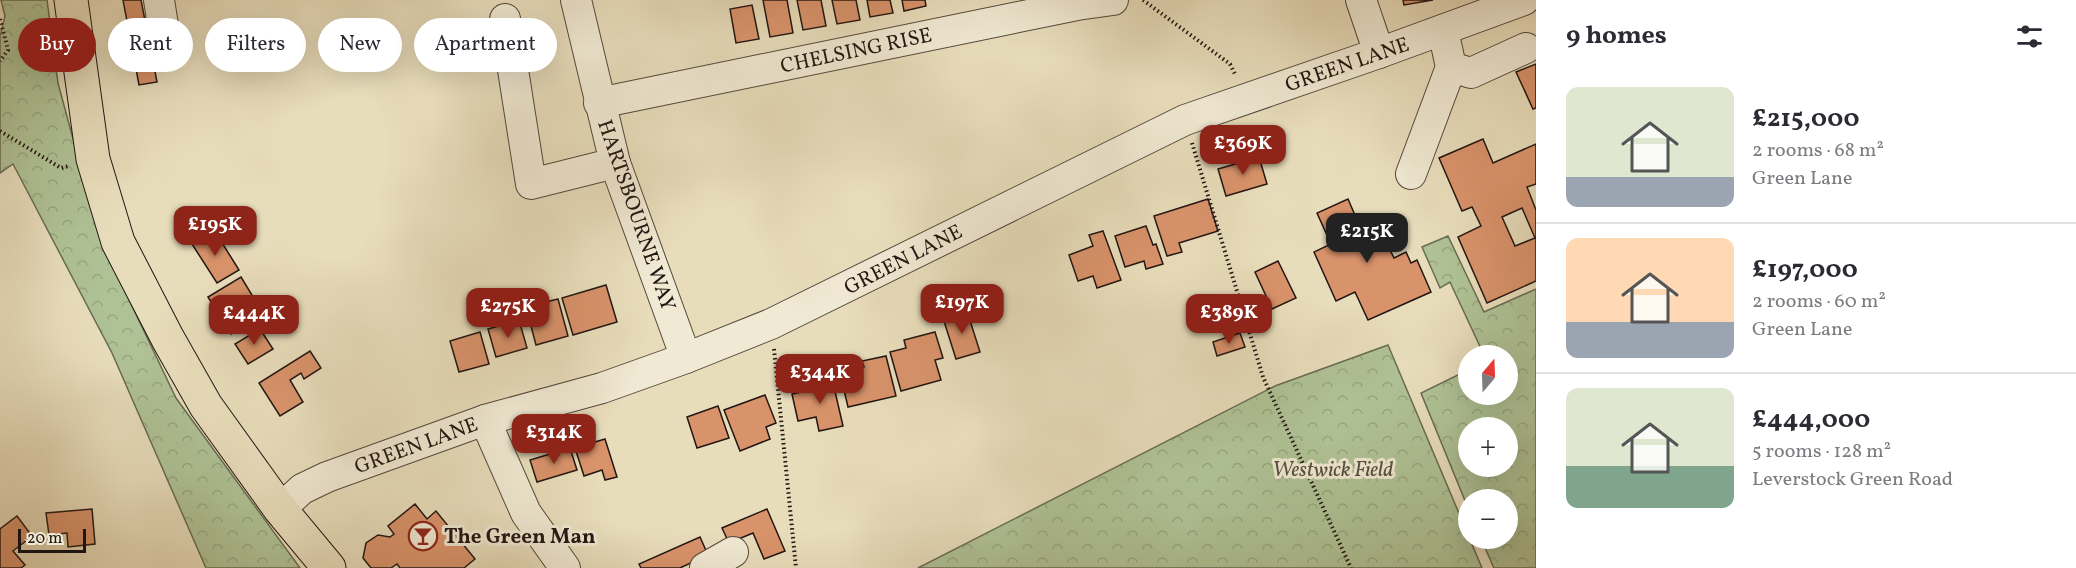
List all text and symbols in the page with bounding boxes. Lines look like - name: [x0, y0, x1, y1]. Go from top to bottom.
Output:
- chip: Buy: [18, 18, 96, 72]
- chip: Rent: [108, 18, 193, 72]
- chip: Filters: [205, 18, 306, 72]
- chip: New: [318, 18, 402, 72]
- chip: Apartment: [414, 18, 557, 72]
- text: 9 homes: [1566, 18, 1667, 54]
- icon: filters: [2013, 20, 2046, 53]
- street label: CHELSING RISE: [778, 21, 935, 82]
- street label: GREEN LANE: [1282, 31, 1413, 100]
- text: £215,000: [1752, 101, 1860, 137]
- icon: home: [1614, 111, 1686, 183]
- street label: HARTSBOURNE WAY: [589, 116, 682, 315]
- pin: £369K: [1201, 125, 1285, 176]
- text: £369K: [1214, 130, 1272, 158]
- text: 2 rooms · 68 m²: [1752, 137, 1884, 165]
- text: Green Lane: [1752, 165, 1852, 193]
- pin: £195K: [173, 206, 257, 257]
- text: £195K: [188, 211, 242, 239]
- pin: £215K: [1325, 213, 1409, 264]
- street label: GREEN LANE: [839, 218, 968, 303]
- text: £215K: [1340, 218, 1394, 246]
- text: £197,000: [1752, 252, 1858, 288]
- icon: home: [1614, 262, 1686, 334]
- pin: £197K: [920, 284, 1004, 335]
- pin: £275K: [466, 288, 550, 339]
- text: 2 rooms · 60 m²: [1752, 288, 1886, 316]
- text: £197K: [935, 289, 989, 317]
- text: £275K: [480, 293, 536, 321]
- pin: £389K: [1187, 294, 1271, 345]
- pin: £444K: [212, 295, 296, 346]
- text: £389K: [1200, 299, 1258, 327]
- text: £444K: [223, 300, 285, 328]
- text: Green Lane: [1752, 316, 1852, 344]
- north arrow: [1458, 345, 1518, 405]
- map controls: [1458, 345, 1518, 549]
- pin: £344K: [778, 354, 862, 405]
- text: £344K: [790, 359, 850, 387]
- text: £444,000: [1752, 402, 1870, 438]
- street label: GREEN LANE: [351, 411, 482, 482]
- icon: home: [1614, 412, 1686, 484]
- pin: £314K: [512, 414, 596, 465]
- button: +: [1458, 417, 1518, 477]
- text: £314K: [526, 419, 582, 447]
- text: 5 rooms · 128 m²: [1752, 438, 1891, 466]
- park label: Westwick Field: [1273, 456, 1393, 485]
- text: Leverstock Green Road: [1752, 466, 1953, 494]
- button: −: [1458, 489, 1518, 549]
- bar icon: The Green Man: [407, 520, 439, 552]
- place label: The Green Man: [444, 523, 596, 552]
- scale bar: [18, 526, 86, 554]
- text: 20 m: [27, 528, 62, 550]

